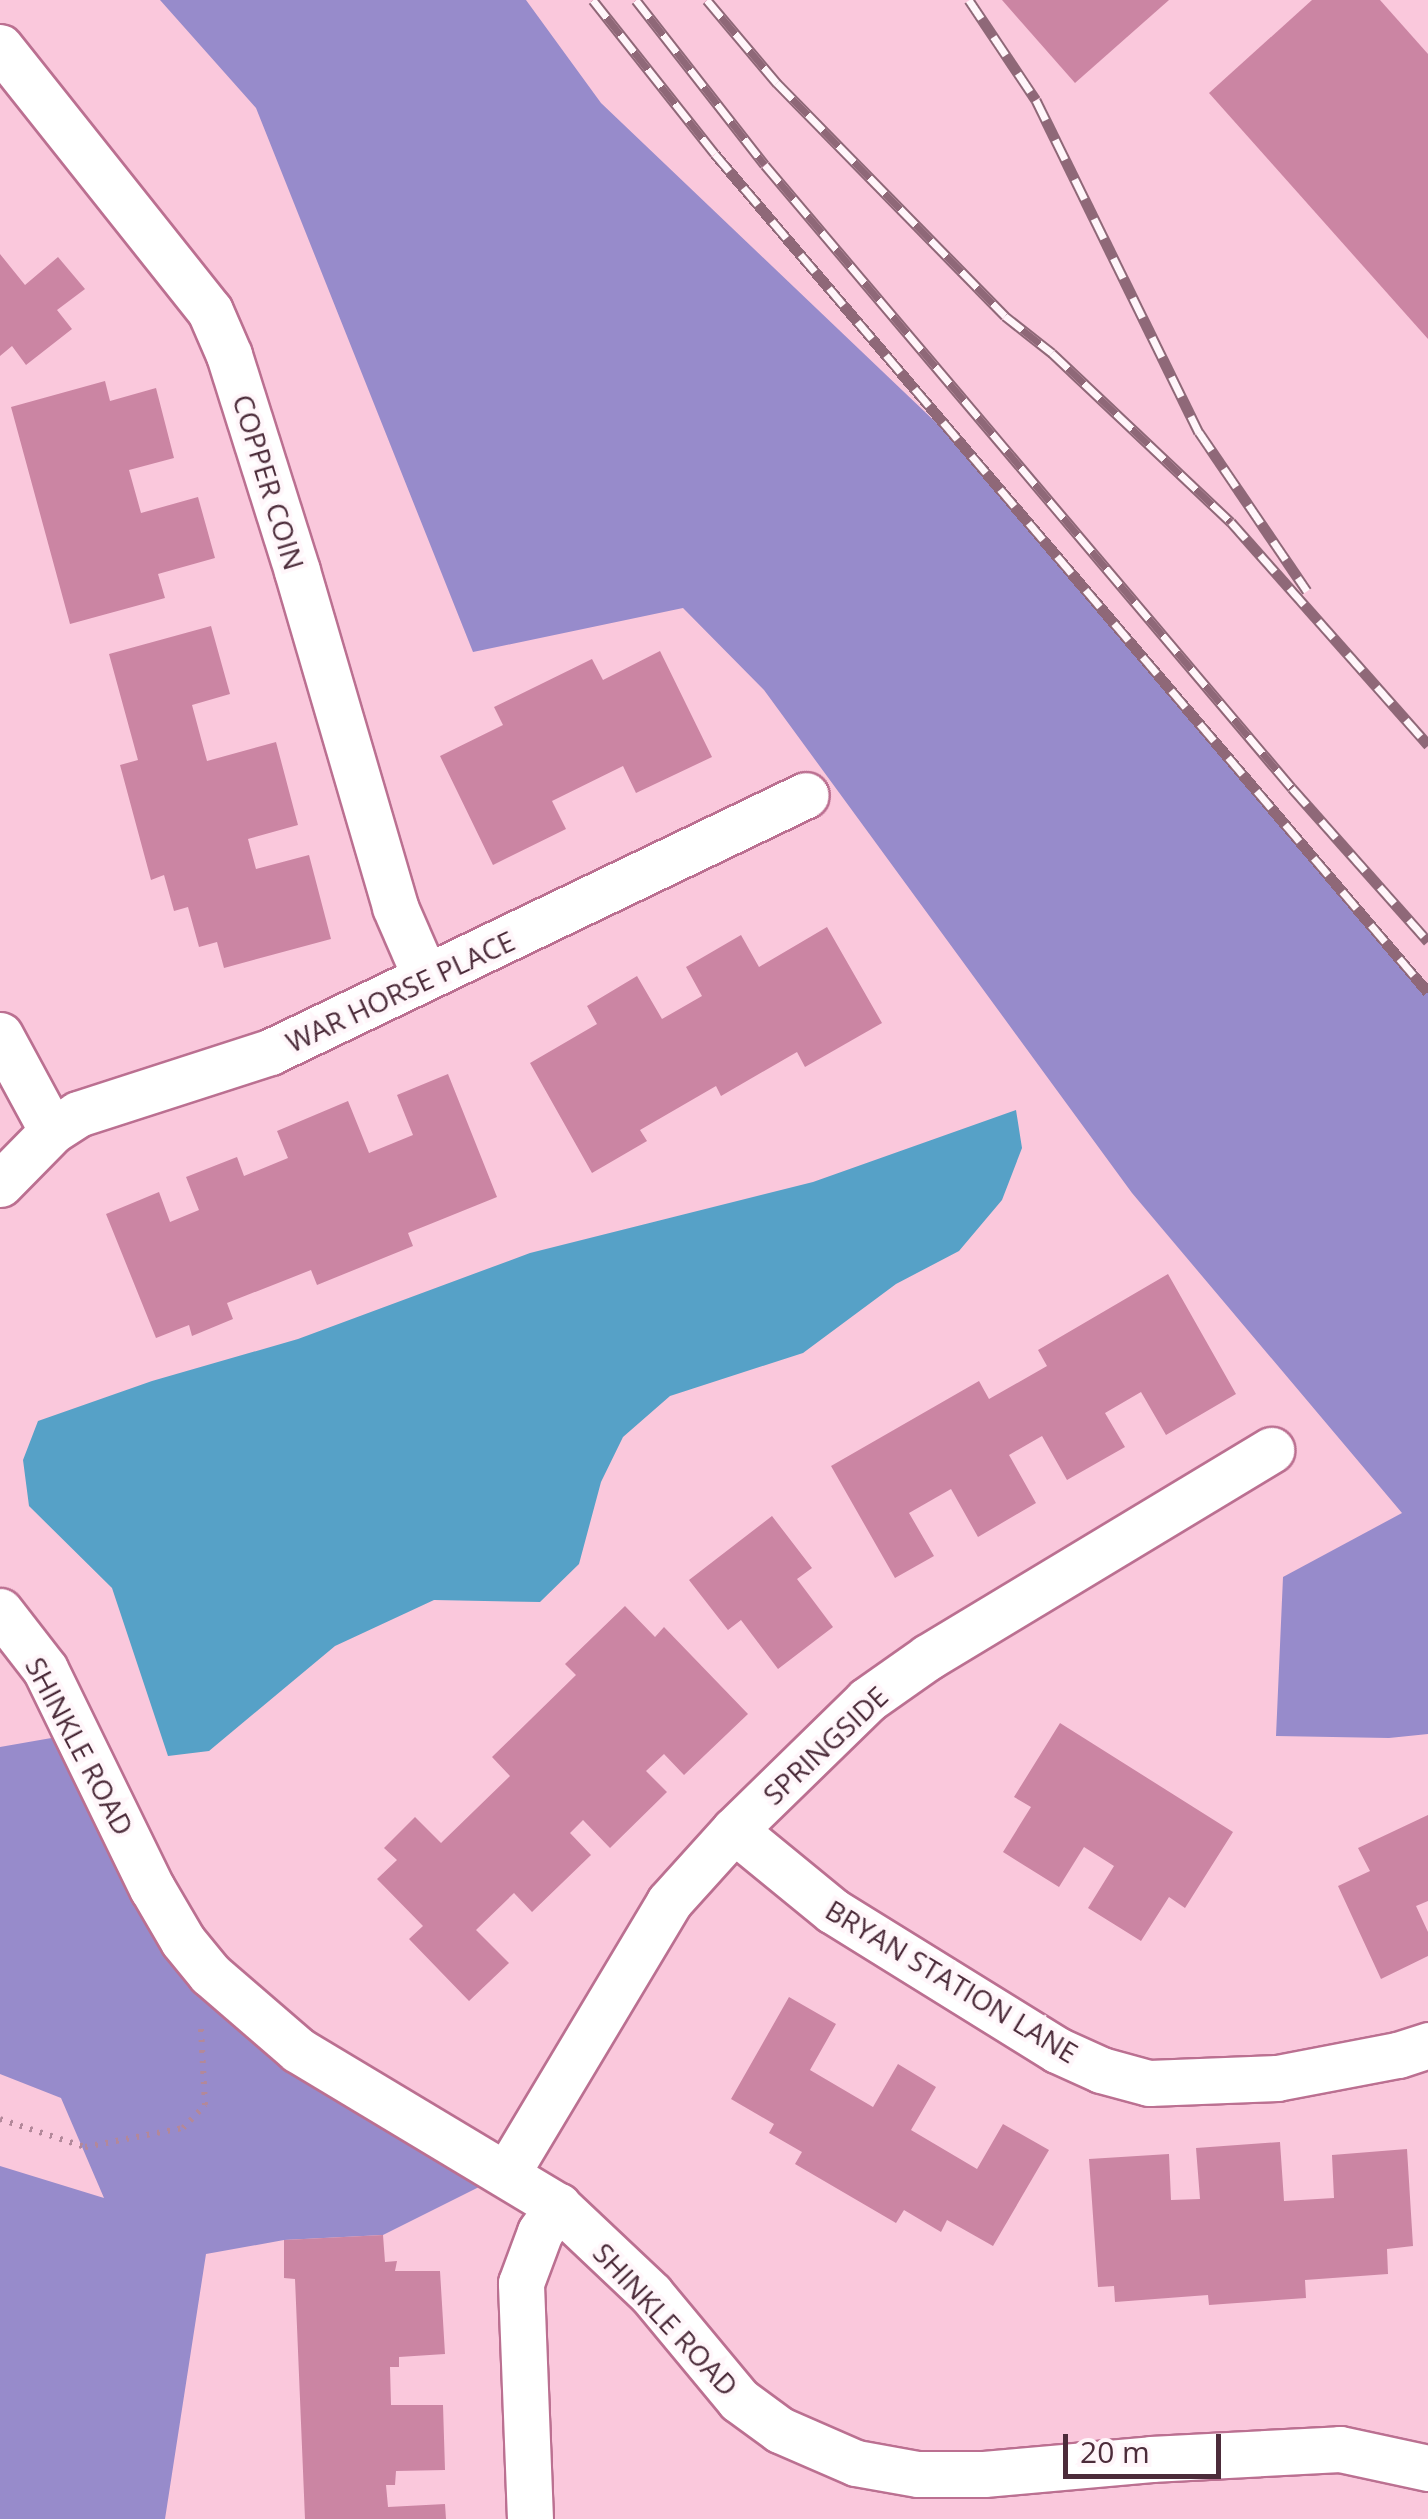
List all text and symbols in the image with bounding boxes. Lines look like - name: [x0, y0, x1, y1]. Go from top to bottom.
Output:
- street label: COPPER COIN: [226, 390, 312, 574]
- street label: WAR HORSE PLACE: [280, 923, 520, 1059]
- street label: SHINKLE ROAD: [19, 1651, 141, 1841]
- street label: SPRINGSIDE: [756, 1679, 894, 1811]
- street label: BRYAN STATION LANE: [820, 1892, 1084, 2070]
- street label: SHINKLE ROAD: [587, 2236, 745, 2402]
- scale bar: [1068, 2414, 1226, 2476]
- text: 20 m: [1080, 2431, 1150, 2472]

